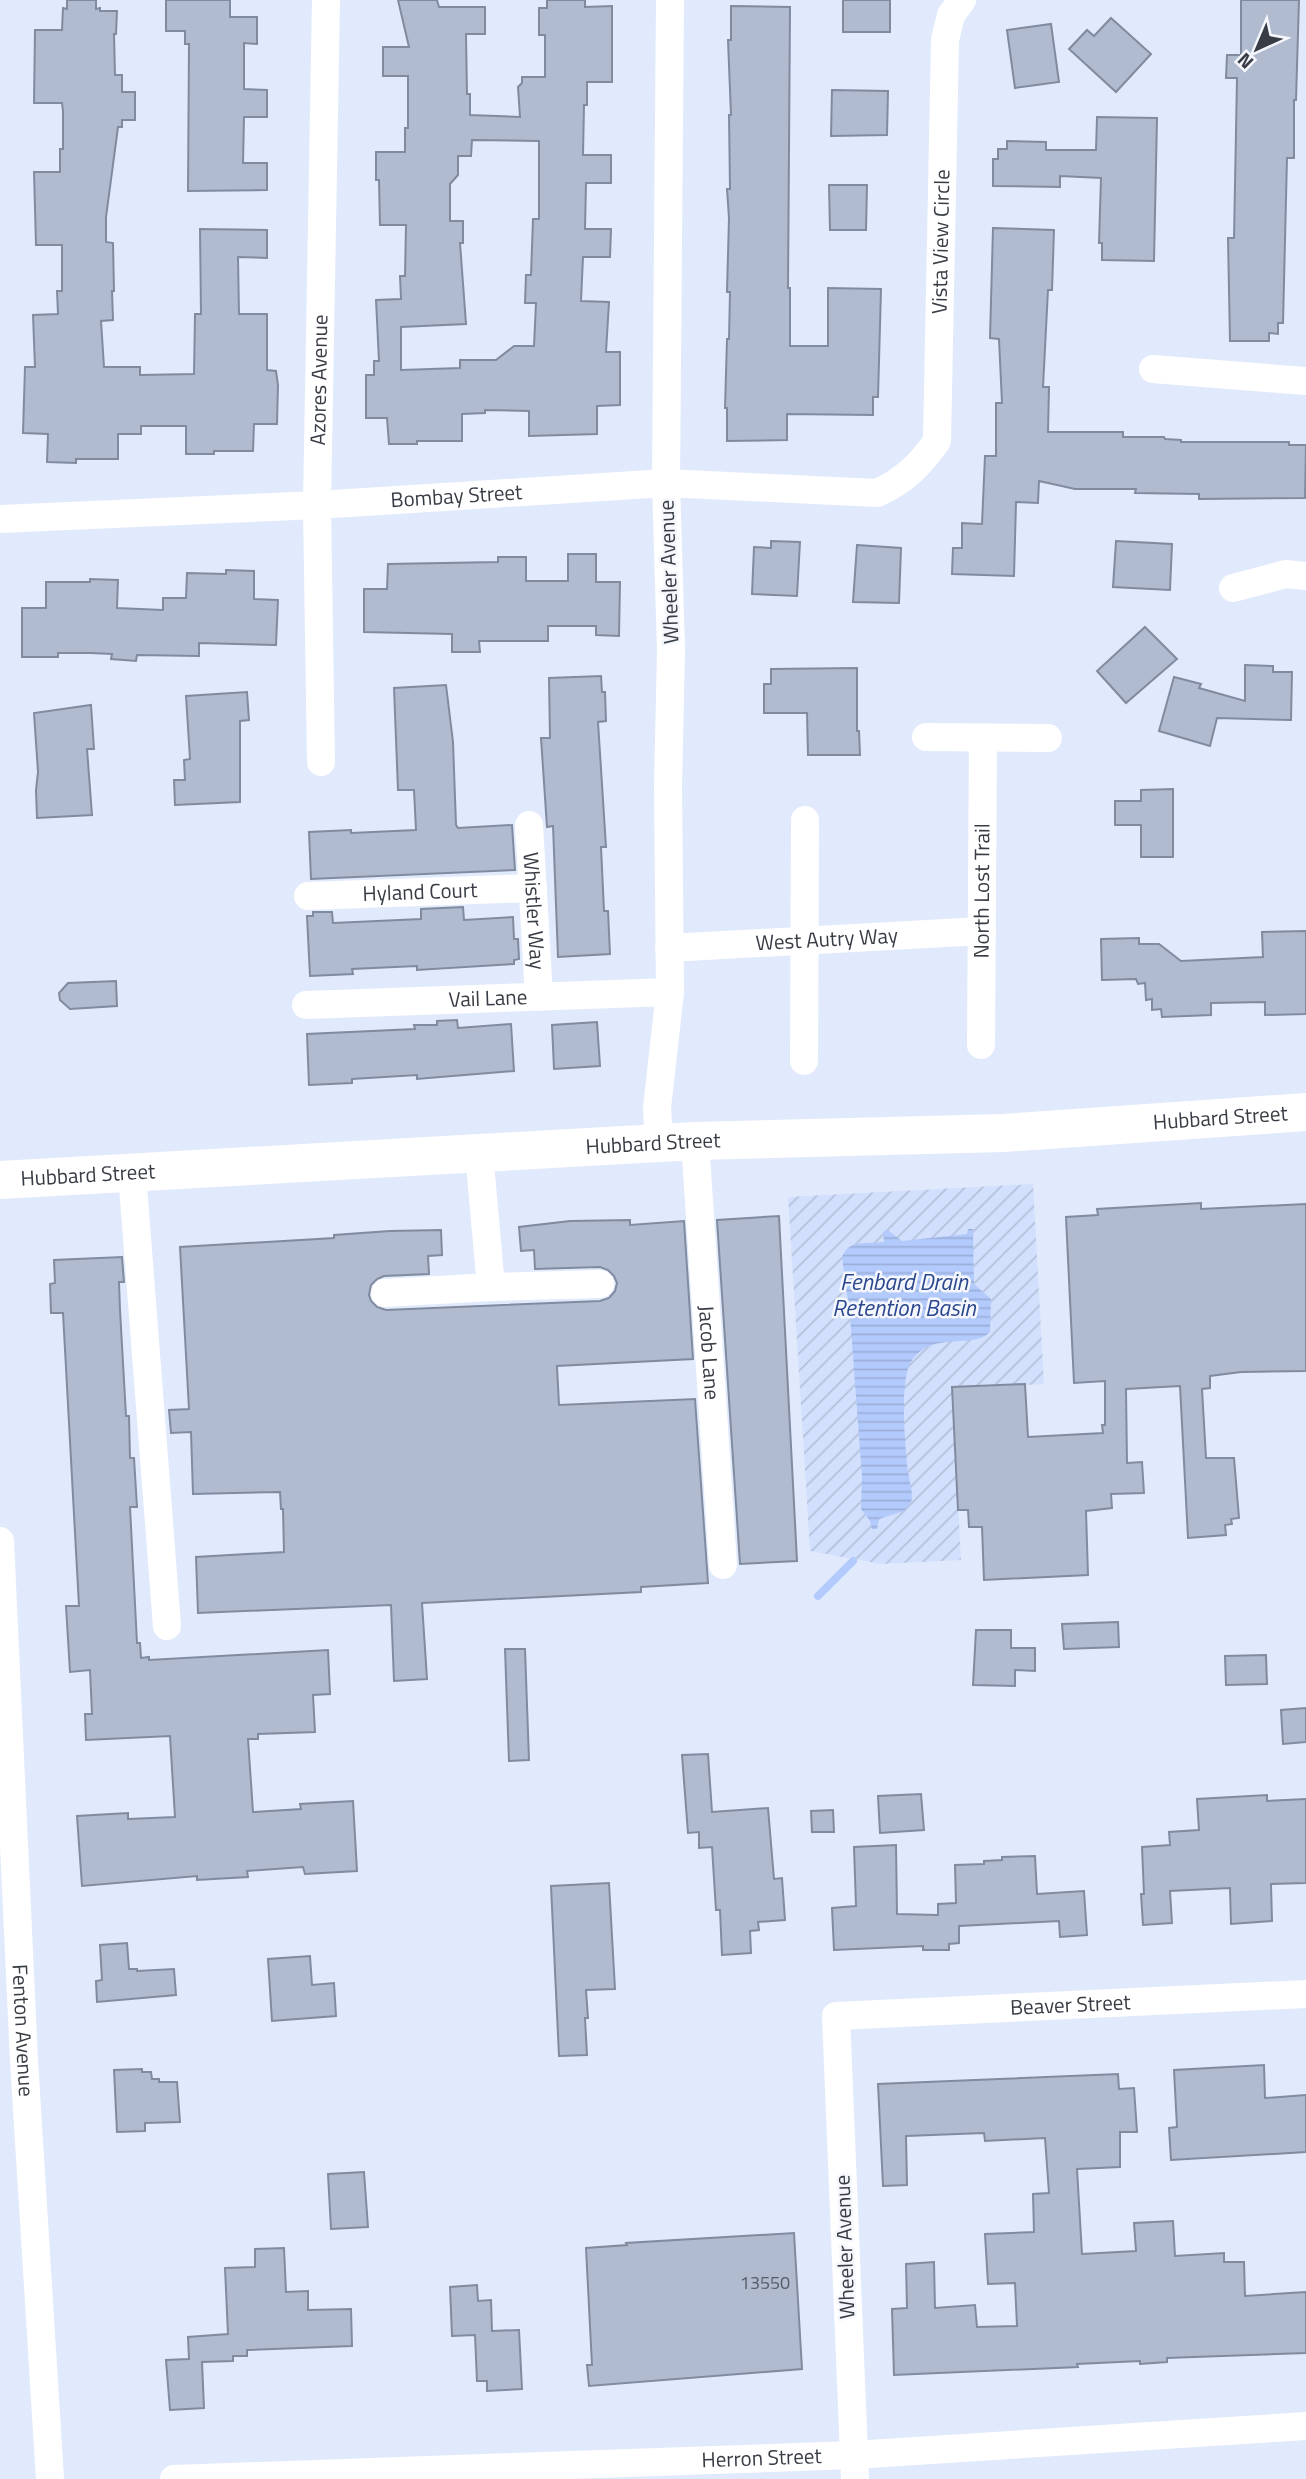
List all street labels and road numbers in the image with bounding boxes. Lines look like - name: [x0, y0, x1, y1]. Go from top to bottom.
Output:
- street label: Vista View Circle: [923, 169, 957, 314]
- street label: Azores Avenue: [301, 314, 335, 446]
- street label: Bombay Street: [389, 475, 524, 515]
- street label: Wheeler Avenue: [649, 499, 687, 645]
- street label: North Lost Trail: [965, 823, 997, 959]
- street label: Whistler Way: [516, 851, 554, 971]
- street label: Hyland Court: [362, 873, 478, 909]
- street label: West Autry Way: [755, 919, 899, 958]
- street label: Vail Lane: [448, 980, 528, 1015]
- street label: Hubbard Street: [1152, 1096, 1289, 1138]
- street label: Hubbard Street: [585, 1123, 721, 1162]
- street label: Hubbard Street: [20, 1154, 157, 1194]
- street label: Jacob Lane: [691, 1304, 729, 1401]
- street label: Fenton Avenue: [5, 1963, 43, 2098]
- street label: Beaver Street: [1009, 1985, 1132, 2023]
- street label: Wheeler Avenue: [825, 2174, 863, 2320]
- street label: Herron Street: [701, 2439, 823, 2475]

